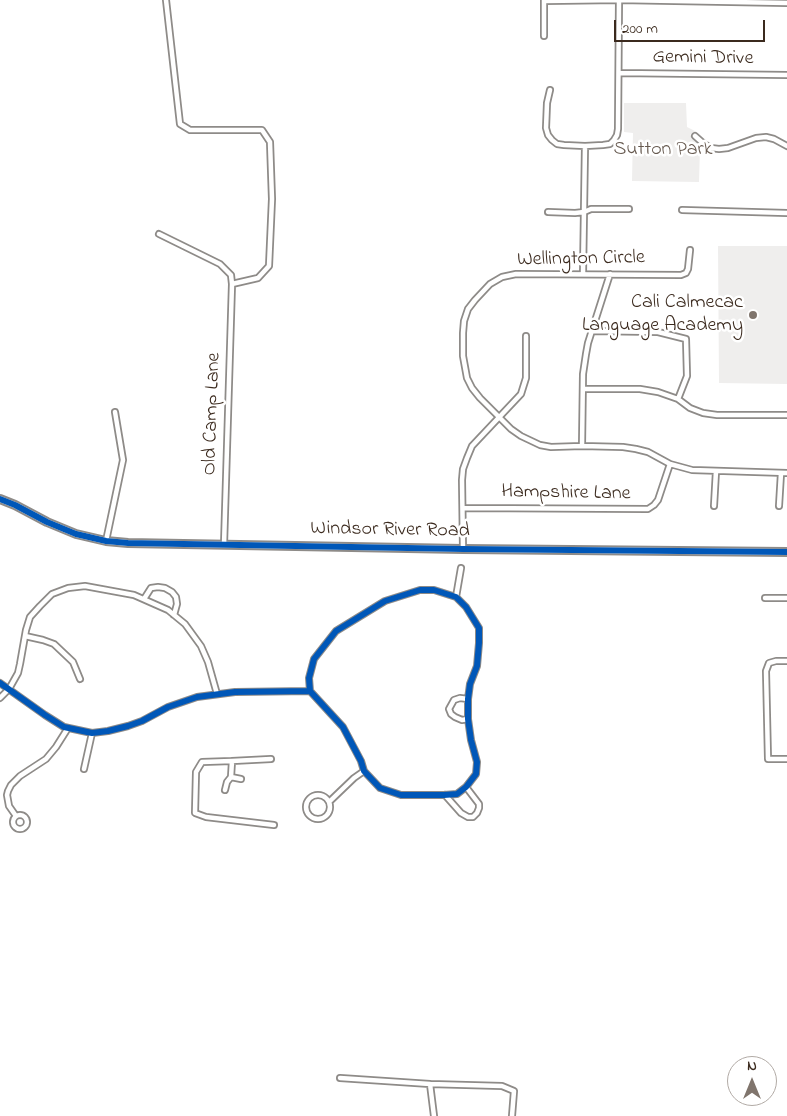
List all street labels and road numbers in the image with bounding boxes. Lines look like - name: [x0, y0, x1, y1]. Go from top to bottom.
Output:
- street label: Gemini Drive: [652, 46, 754, 72]
- street label: Wellington Circle: [517, 247, 645, 273]
- street label: Old Camp Lane: [199, 352, 227, 476]
- street label: Hampshire Lane: [501, 481, 631, 507]
- street label: Windsor River Road: [310, 518, 470, 544]

